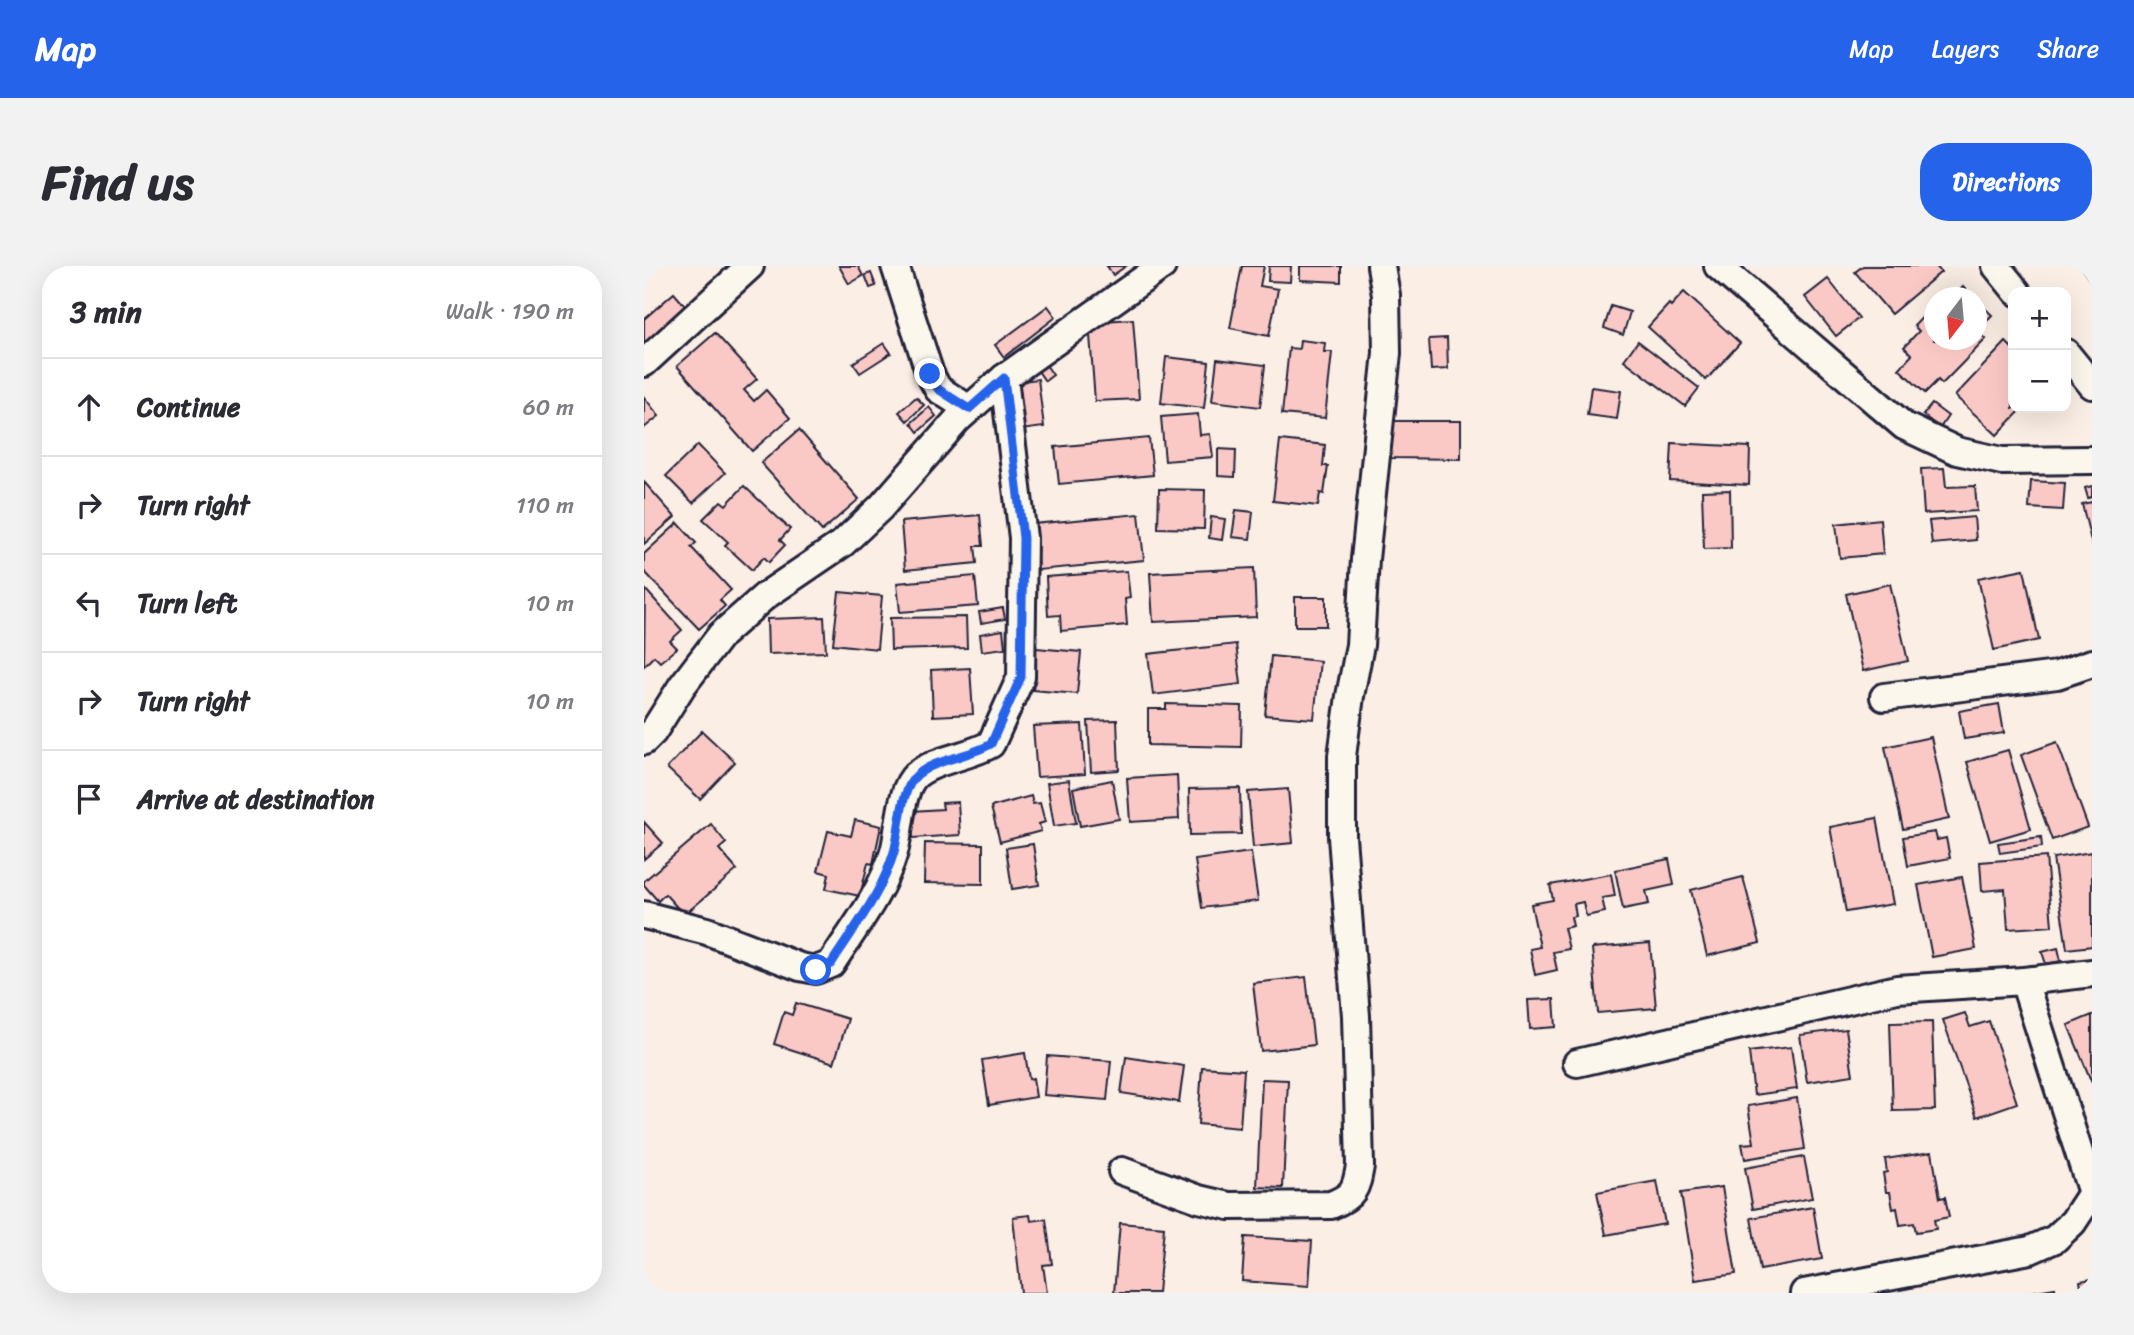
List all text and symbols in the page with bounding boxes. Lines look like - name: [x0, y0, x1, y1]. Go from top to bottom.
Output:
- text: Map: [35, 20, 96, 78]
- text: Map: [1849, 28, 1894, 70]
- text: Layers: [1932, 28, 1999, 70]
- text: Share: [2037, 28, 2099, 70]
- text: Find us: [42, 139, 194, 226]
- button: Directions: [1920, 143, 2092, 221]
- text: 3 min: [70, 285, 142, 339]
- north arrow: [1924, 287, 1987, 350]
- map controls: [2008, 287, 2071, 413]
- button: +: [2008, 287, 2071, 350]
- text: Walk · 190 m: [446, 291, 574, 332]
- button: −: [2008, 350, 2071, 413]
- route end: [914, 358, 945, 389]
- text: Continue: [137, 384, 240, 430]
- text: 60 m: [523, 387, 574, 428]
- icon: ahead: [70, 388, 108, 426]
- text: Turn right: [137, 482, 250, 528]
- text: 110 m: [516, 485, 574, 526]
- icon: right: [70, 486, 108, 524]
- text: Turn left: [137, 580, 237, 626]
- text: 10 m: [526, 583, 574, 624]
- icon: left: [70, 584, 108, 622]
- text: Turn right: [137, 678, 250, 724]
- text: 10 m: [526, 681, 574, 722]
- icon: right: [70, 682, 108, 720]
- text: Arrive at destination: [137, 776, 374, 822]
- icon: arrive: [70, 780, 108, 818]
- route start: [800, 954, 831, 985]

